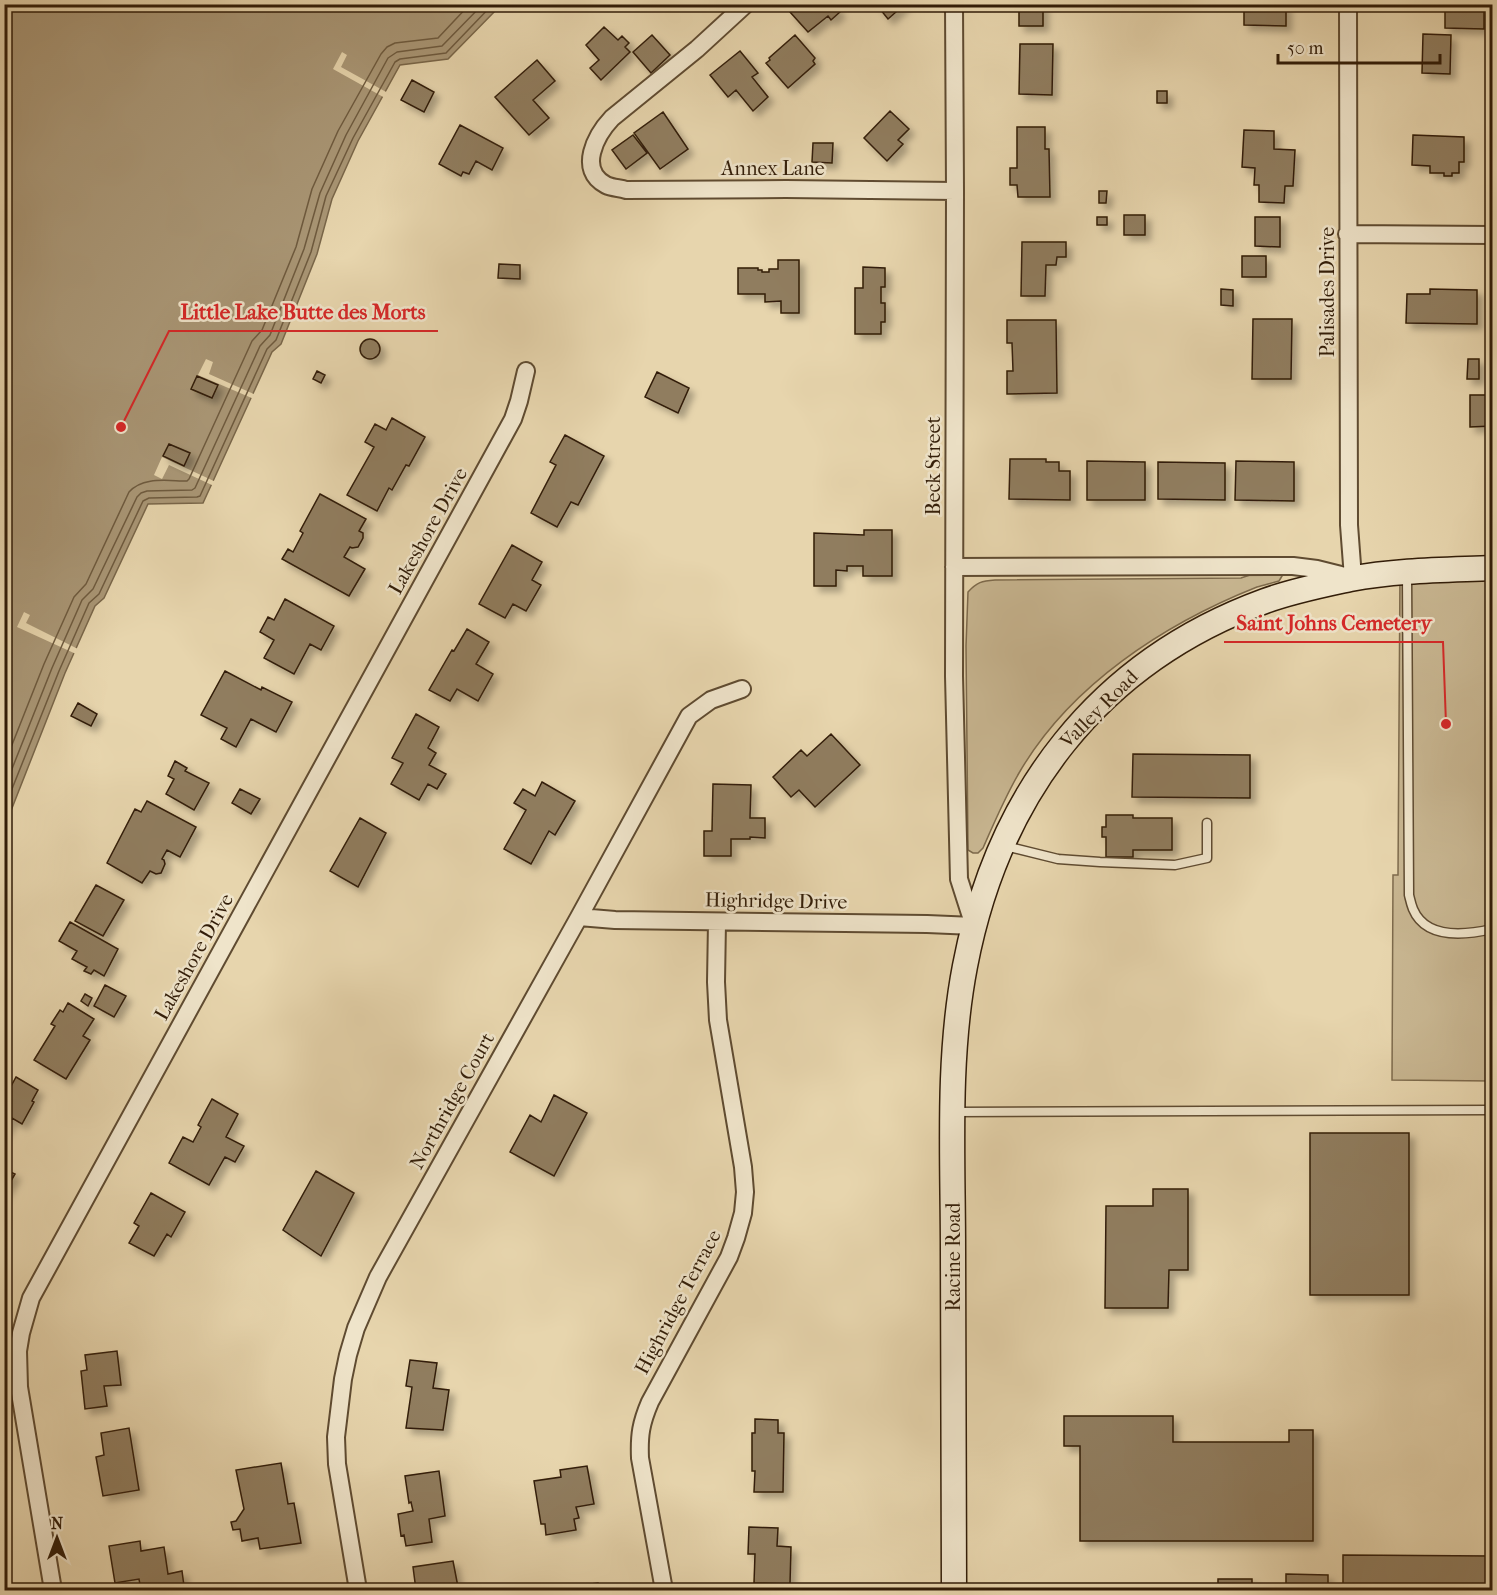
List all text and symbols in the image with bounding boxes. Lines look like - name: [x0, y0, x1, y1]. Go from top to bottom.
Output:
- scale bar: [1278, 27, 1440, 65]
- text: 50 m: [1287, 38, 1324, 59]
- street label: Annex Lane: [720, 157, 825, 180]
- street label: Palisades Drive: [1316, 227, 1339, 357]
- callout: Little Lake Butte des Morts: [169, 292, 438, 331]
- text: Little Lake Butte des Morts: [180, 300, 426, 324]
- street label: Beck Street: [922, 416, 945, 516]
- street label: Lakeshore Drive: [384, 464, 472, 598]
- callout: Saint Johns Cemetery: [1224, 603, 1443, 642]
- text: Saint Johns Cemetery: [1236, 611, 1433, 635]
- street label: Valley Road: [1054, 664, 1144, 754]
- street label: Highridge Drive: [705, 888, 848, 914]
- street label: Lakeshore Drive: [150, 890, 238, 1024]
- street label: Northridge Court: [405, 1029, 499, 1173]
- street label: Racine Road: [942, 1201, 965, 1312]
- street label: Highridge Terrace: [630, 1226, 726, 1378]
- north arrow: [27, 1508, 87, 1568]
- text: N: [51, 1514, 64, 1533]

